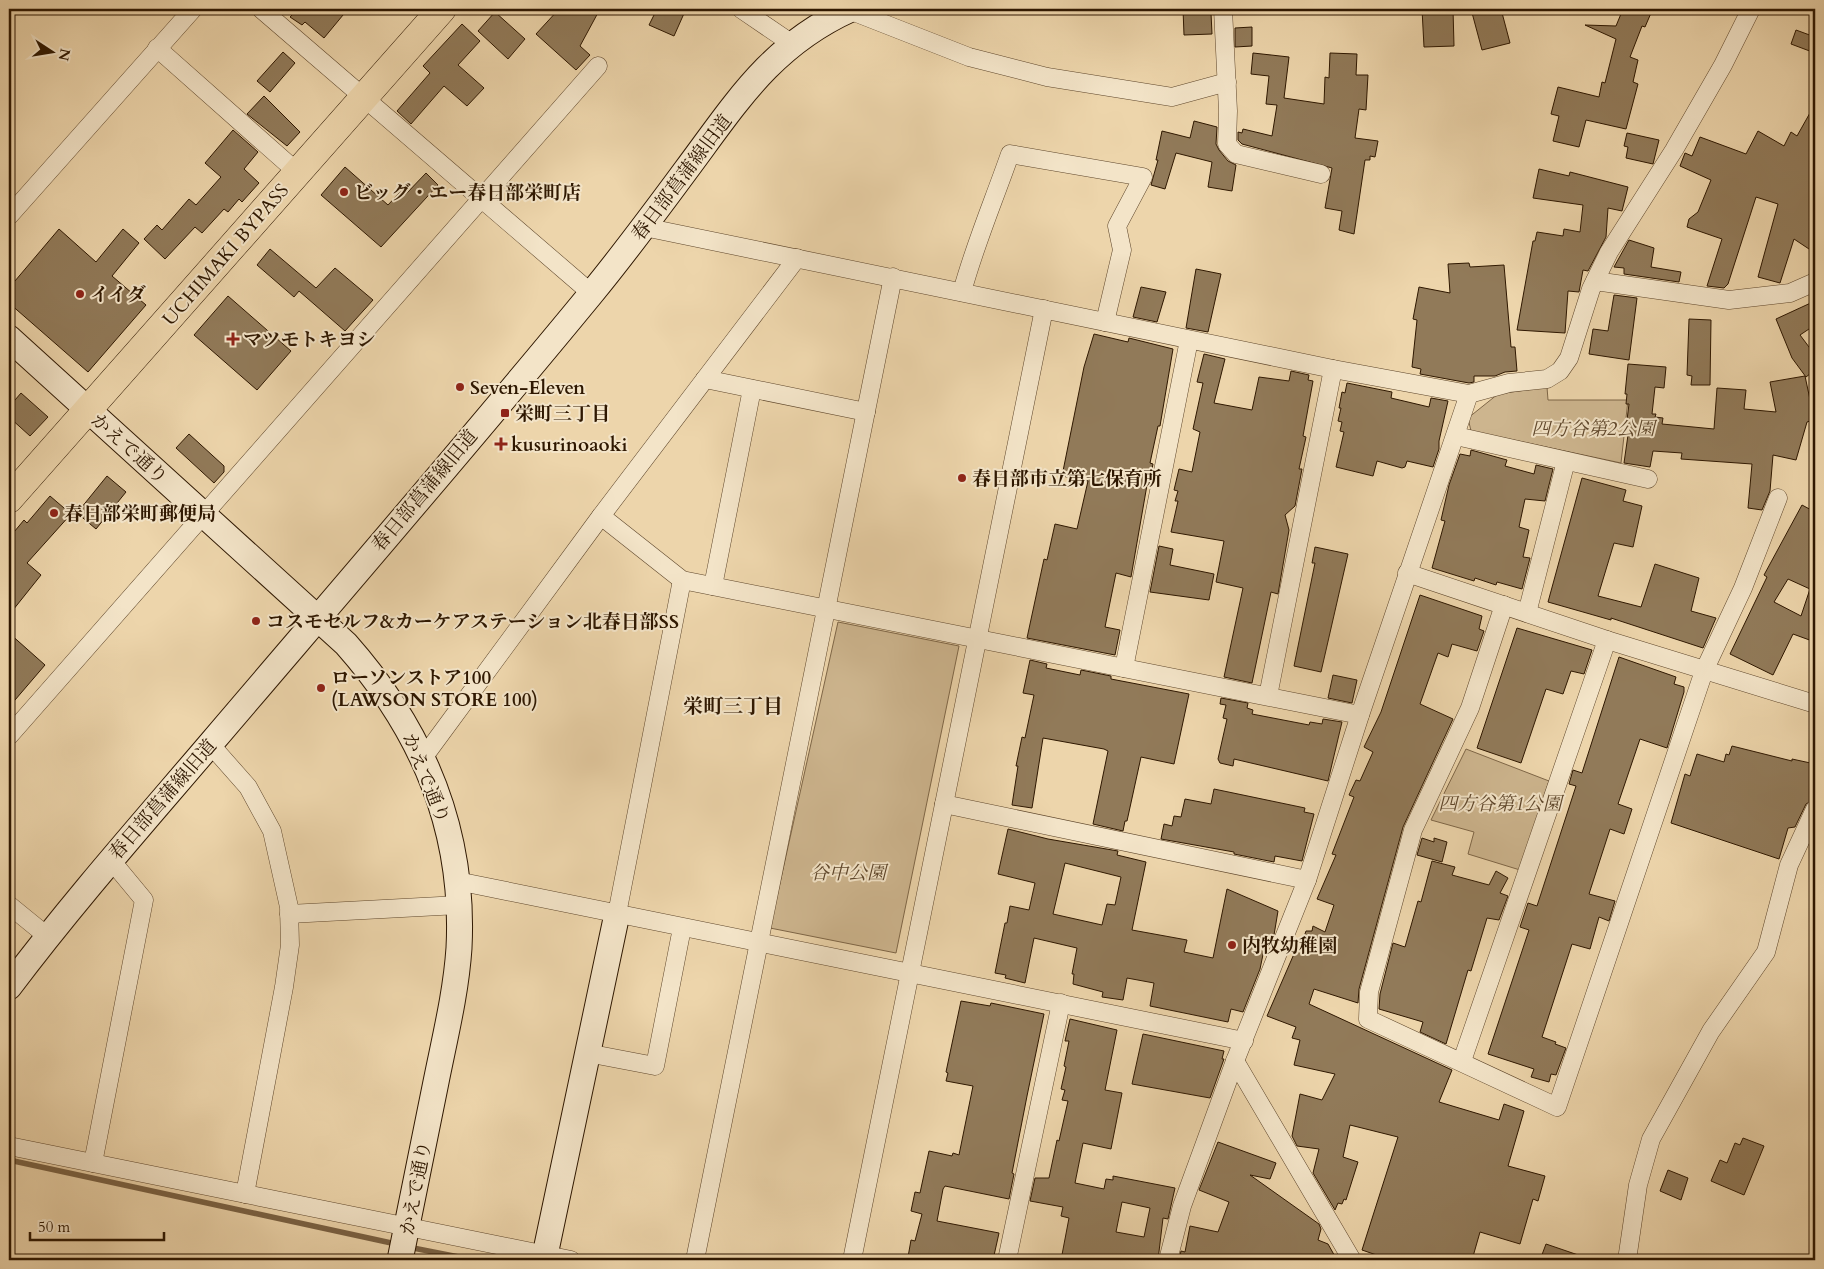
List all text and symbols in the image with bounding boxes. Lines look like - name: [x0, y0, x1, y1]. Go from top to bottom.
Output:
- north arrow: [28, 28, 78, 78]
- text: N: [54, 47, 75, 63]
- street label: 春日部菖蒲線旧道: [626, 109, 738, 246]
- street label: UCHIMAKI BYPASS: [157, 178, 295, 331]
- place label: ビッグ・エー春日部栄町店: [354, 180, 581, 206]
- marker: ビッグ・エー春日部栄町店: [338, 186, 350, 198]
- place label: イイダ: [90, 282, 146, 308]
- marker: イイダ: [74, 288, 86, 300]
- place label: マツモトキヨシ: [243, 327, 375, 353]
- marker: マツモトキヨシ: [227, 333, 239, 345]
- place label: Seven-Eleven: [470, 375, 586, 401]
- marker: Seven-Eleven: [454, 381, 466, 393]
- place label: 栄町三丁目: [515, 401, 610, 427]
- street label: かえで通り: [85, 407, 173, 490]
- marker: 栄町三丁目: [499, 407, 511, 419]
- park label: 四方谷第2公園: [1531, 416, 1658, 442]
- street label: 春日部菖蒲線旧道: [366, 424, 484, 557]
- place label: kusurinoaoki: [511, 432, 628, 458]
- marker: kusurinoaoki: [495, 438, 507, 450]
- place label: 春日部市立第七保育所: [972, 466, 1162, 492]
- marker: 春日部市立第七保育所: [956, 472, 968, 484]
- place label: 春日部栄町郵便局: [64, 501, 216, 527]
- marker: 春日部栄町郵便局: [48, 507, 60, 519]
- place label: コスモセルフ&カーケアステーション北春日部SS: [266, 609, 679, 635]
- marker: コスモセルフ&カーケアステーション北春日部SS: [250, 615, 262, 627]
- place label: ローソンストア100 (LAWSON STORE 100): [331, 665, 538, 713]
- marker: ローソンストア100 (LAWSON STORE 100): [315, 682, 327, 694]
- district label: 栄町三丁目: [683, 693, 783, 720]
- street label: かえで通り: [396, 729, 456, 827]
- street label: 春日部菖蒲線旧道: [103, 734, 222, 866]
- park label: 四方谷第1公園: [1438, 791, 1565, 817]
- park label: 谷中公園: [810, 860, 889, 886]
- place label: 内牧幼稚園: [1242, 933, 1337, 959]
- marker: 内牧幼稚園: [1226, 939, 1238, 951]
- street label: かえで通り: [394, 1139, 438, 1237]
- scale bar: [30, 1209, 164, 1241]
- text: 50 m: [38, 1217, 70, 1237]

